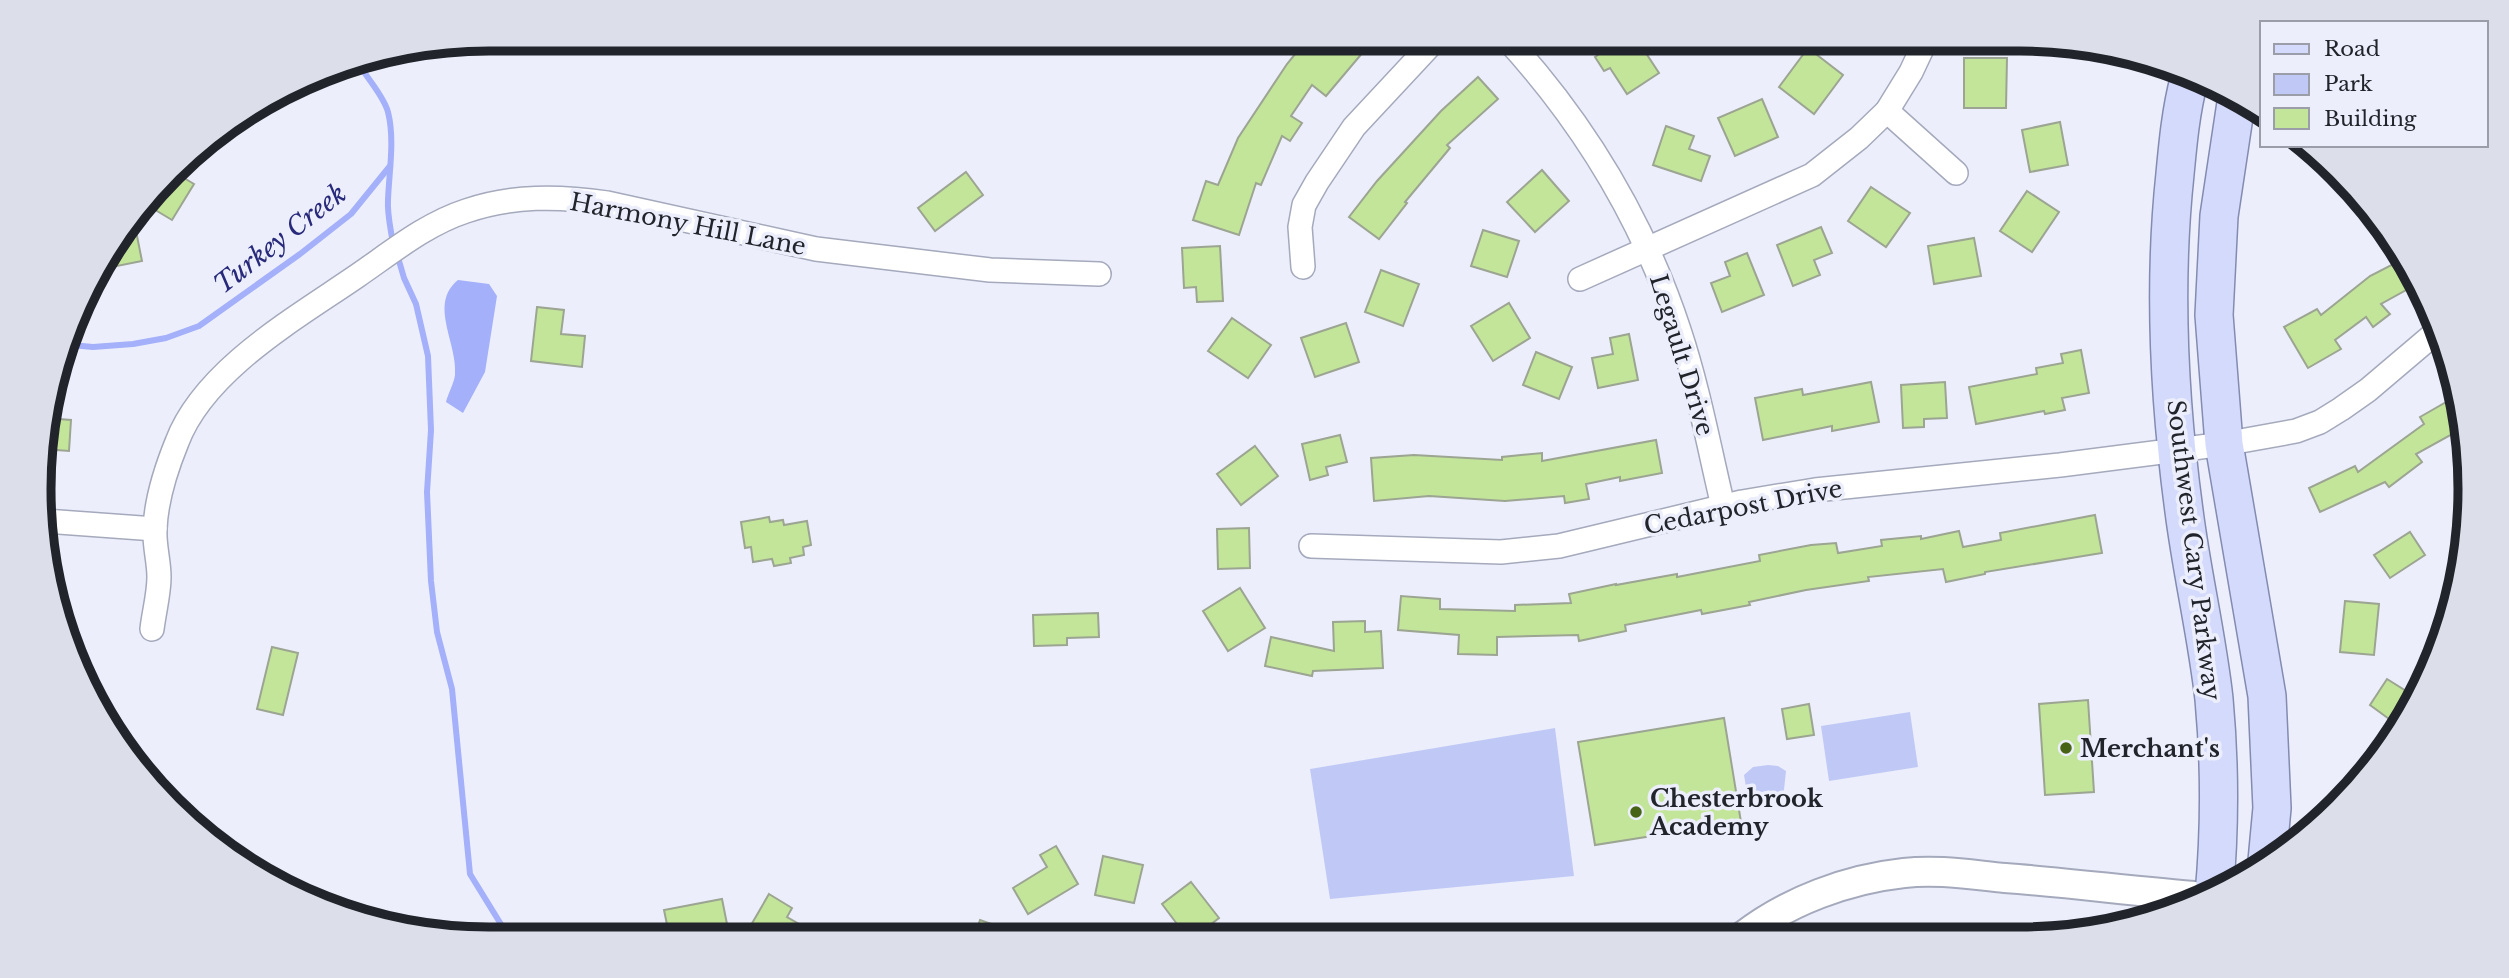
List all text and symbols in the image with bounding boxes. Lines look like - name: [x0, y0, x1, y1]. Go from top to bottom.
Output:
- legend: [2260, 21, 2488, 147]
- text: Road: [2324, 36, 2380, 62]
- text: Park: [2324, 71, 2373, 97]
- text: Building: [2324, 106, 2417, 132]
- water label: Turkey Creek: [207, 177, 353, 301]
- street label: Harmony Hill Lane: [568, 187, 808, 261]
- street label: Legault Drive: [1644, 271, 1720, 439]
- street label: Southwest Cary Parkway: [2161, 398, 2227, 703]
- street label: Cedarpost Drive: [1641, 474, 1845, 540]
- place label: Merchant's: [2080, 734, 2220, 763]
- marker: Merchant's: [2058, 740, 2074, 756]
- place label: Chesterbrook Academy: [1649, 784, 1824, 841]
- marker: Chesterbrook Academy: [1628, 804, 1644, 820]

